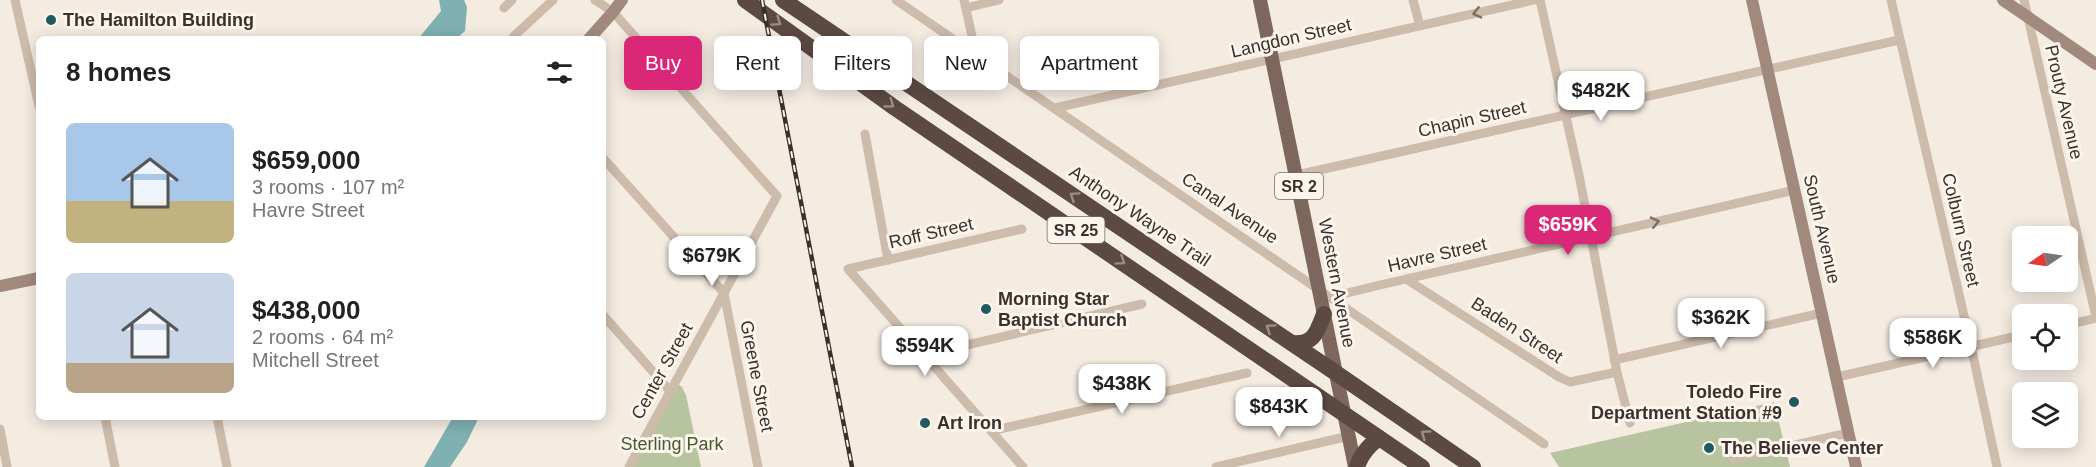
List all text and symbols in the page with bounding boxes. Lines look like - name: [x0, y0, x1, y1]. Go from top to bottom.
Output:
- one-way arrow: [1473, 6, 1483, 19]
- place label: The Hamilton Building: [63, 10, 254, 30]
- marker: The Hamilton Building: [44, 13, 58, 27]
- street label: Langdon Street: [1229, 14, 1353, 62]
- one-way arrow: [770, 15, 781, 26]
- chip: Buy: [624, 36, 702, 90]
- chip: Rent: [714, 36, 801, 90]
- chip: Filters: [813, 36, 912, 90]
- chip: New: [924, 36, 1008, 90]
- chip: Apartment: [1020, 36, 1159, 90]
- street label: Prouty Avenue: [2041, 43, 2087, 161]
- icon: filters: [543, 56, 576, 89]
- text: 8 homes: [66, 57, 172, 87]
- pin: $482K: [1559, 71, 1643, 122]
- text: $482K: [1572, 79, 1630, 101]
- one-way arrow: [883, 97, 894, 108]
- street label: Chapin Street: [1416, 97, 1528, 141]
- text: $659,000: [252, 145, 360, 175]
- icon: home: [114, 147, 186, 219]
- street label: Anthony Wayne Trail: [1066, 161, 1214, 271]
- street label: Canal Avenue: [1178, 168, 1282, 248]
- street label: Colburn Street: [1938, 171, 1984, 289]
- street label: South Avenue: [1800, 172, 1844, 286]
- road number: SR 2: [1275, 173, 1323, 199]
- text: 3 rooms · 107 m²: [252, 176, 404, 198]
- one-way arrow: [1070, 191, 1080, 203]
- text: Havre Street: [252, 199, 364, 221]
- pin: $659K: [1526, 205, 1610, 256]
- text: $659K: [1539, 213, 1597, 235]
- street label: Roff Street: [887, 214, 975, 252]
- one-way arrow: [1650, 216, 1660, 229]
- road number: SR 25: [1048, 217, 1104, 243]
- street label: Western Avenue: [1315, 217, 1359, 349]
- north arrow: [2012, 226, 2078, 292]
- map controls: [2012, 226, 2078, 448]
- street label: Havre Street: [1386, 234, 1488, 276]
- pin: $679K: [670, 236, 754, 287]
- text: $679K: [683, 244, 741, 266]
- one-way arrow: [1114, 254, 1125, 265]
- place label: Morning Star Baptist Church: [998, 289, 1127, 330]
- street label: Baden Street: [1467, 293, 1567, 367]
- text: $438,000: [252, 295, 360, 325]
- icon: home: [114, 297, 186, 369]
- pin: $362K: [1679, 298, 1763, 349]
- marker: Morning Star Baptist Church: [979, 302, 993, 316]
- button: locate: [2012, 304, 2078, 370]
- text: $362K: [1692, 306, 1750, 328]
- pin: $586K: [1891, 318, 1975, 369]
- street label: Center Street: [627, 319, 697, 423]
- street label: Greene Street: [736, 319, 778, 433]
- one-way arrow: [1266, 324, 1277, 335]
- text: 2 rooms · 64 m²: [252, 326, 393, 348]
- pin: $594K: [883, 326, 967, 377]
- text: $586K: [1904, 326, 1962, 348]
- text: $594K: [896, 334, 954, 356]
- text: Mitchell Street: [252, 349, 379, 371]
- pin: $438K: [1080, 364, 1164, 415]
- text: $438K: [1093, 372, 1151, 394]
- place label: Toledo Fire Department Station #9: [1591, 382, 1782, 423]
- button: layers: [2012, 382, 2078, 448]
- pin: $843K: [1237, 387, 1321, 438]
- text: $843K: [1250, 395, 1308, 417]
- marker: Toledo Fire Department Station #9: [1787, 395, 1801, 409]
- place label: Art Iron: [937, 413, 1002, 433]
- marker: Art Iron: [918, 416, 932, 430]
- one-way arrow: [1421, 430, 1432, 441]
- park label: Sterling Park: [620, 434, 725, 454]
- place label: The Believe Center: [1721, 438, 1883, 458]
- marker: The Believe Center: [1702, 441, 1716, 455]

